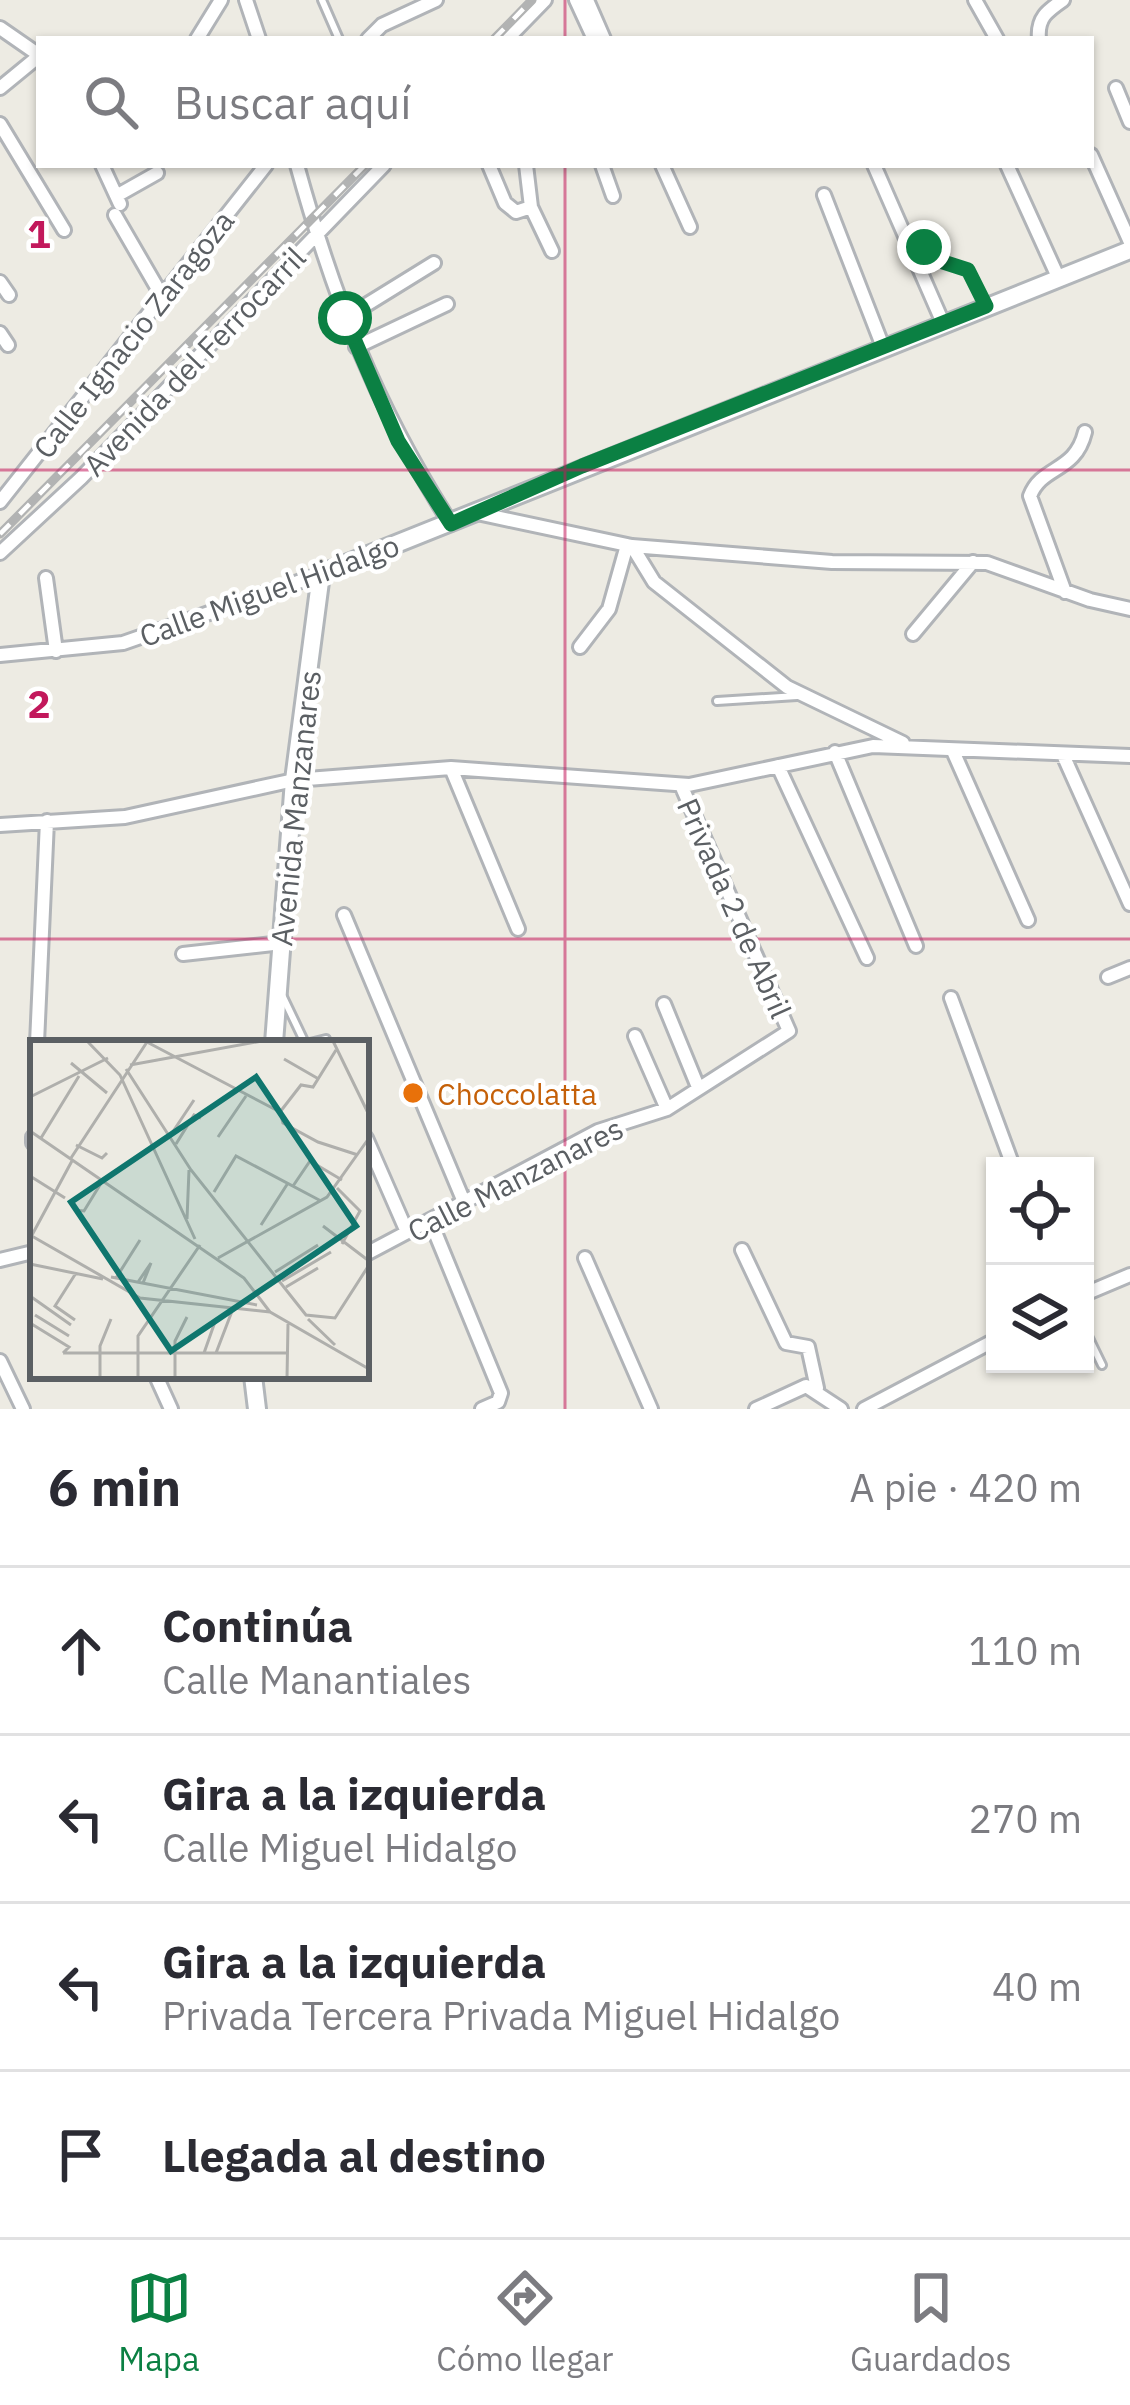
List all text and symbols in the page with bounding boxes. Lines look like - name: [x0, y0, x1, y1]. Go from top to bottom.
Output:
- search box: [36, 36, 1094, 168]
- icon: search: [78, 69, 144, 135]
- text: Buscar aquí: [174, 73, 412, 131]
- street label: Calle Ignacio Zaragoza: [24, 202, 242, 466]
- text: 1: [27, 208, 51, 259]
- route end: [897, 220, 951, 274]
- street label: Avenida del Ferrocarril: [74, 238, 314, 484]
- route start: [318, 291, 372, 345]
- street label: Calle Miguel Hidalgo: [134, 525, 404, 655]
- street label: Avenida Manzanares: [261, 668, 329, 948]
- text: 2: [27, 678, 51, 729]
- street label: Privada 2 de Abril: [669, 792, 801, 1024]
- inset map: [30, 1040, 369, 1379]
- place label: Choccolatta: [437, 1074, 597, 1113]
- marker: Choccolatta: [400, 1080, 426, 1106]
- street label: Calle Manzanares: [401, 1108, 629, 1250]
- map controls: [986, 1157, 1094, 1373]
- button: locate: [986, 1157, 1094, 1265]
- button: layers: [986, 1265, 1094, 1373]
- text: 6 min: [48, 1454, 181, 1520]
- text: A pie · 420 m: [849, 1462, 1082, 1513]
- text: Continúa: [162, 1596, 353, 1654]
- icon: ahead: [48, 1618, 114, 1684]
- text: 110 m: [969, 1625, 1082, 1676]
- text: Calle Manantiales: [162, 1654, 472, 1705]
- text: Gira a la izquierda: [162, 1764, 546, 1822]
- icon: left: [48, 1786, 114, 1852]
- text: 270 m: [969, 1793, 1082, 1844]
- text: Calle Miguel Hidalgo: [162, 1822, 518, 1873]
- text: Gira a la izquierda: [162, 1932, 546, 1990]
- icon: left: [48, 1954, 114, 2020]
- text: 40 m: [992, 1961, 1082, 2012]
- text: Privada Tercera Privada Miguel Hidalgo: [162, 1990, 840, 2041]
- icon: arrive: [48, 2122, 114, 2188]
- text: Llegada al destino: [162, 2126, 546, 2184]
- tab: Mapa: [118, 2265, 200, 2380]
- tab: Cómo llegar: [436, 2265, 613, 2380]
- tab: Guardados: [850, 2265, 1012, 2380]

